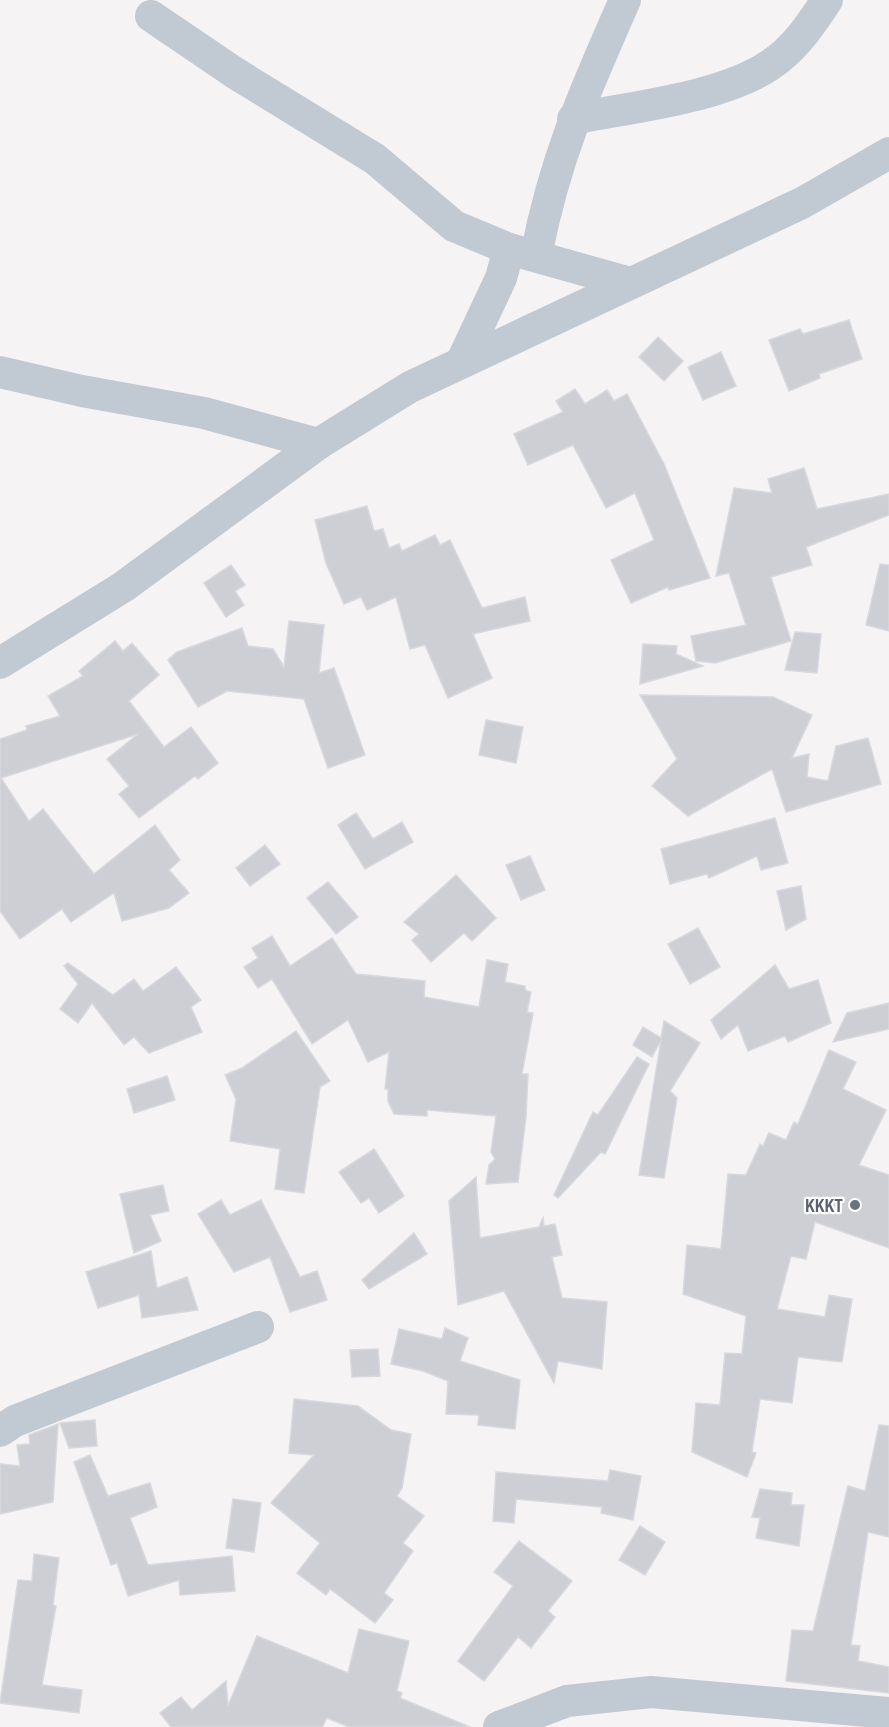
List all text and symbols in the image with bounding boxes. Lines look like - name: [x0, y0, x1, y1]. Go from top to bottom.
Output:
- place label: KKKT: [805, 1194, 843, 1218]
- marker: KKKT: [848, 1198, 862, 1212]

